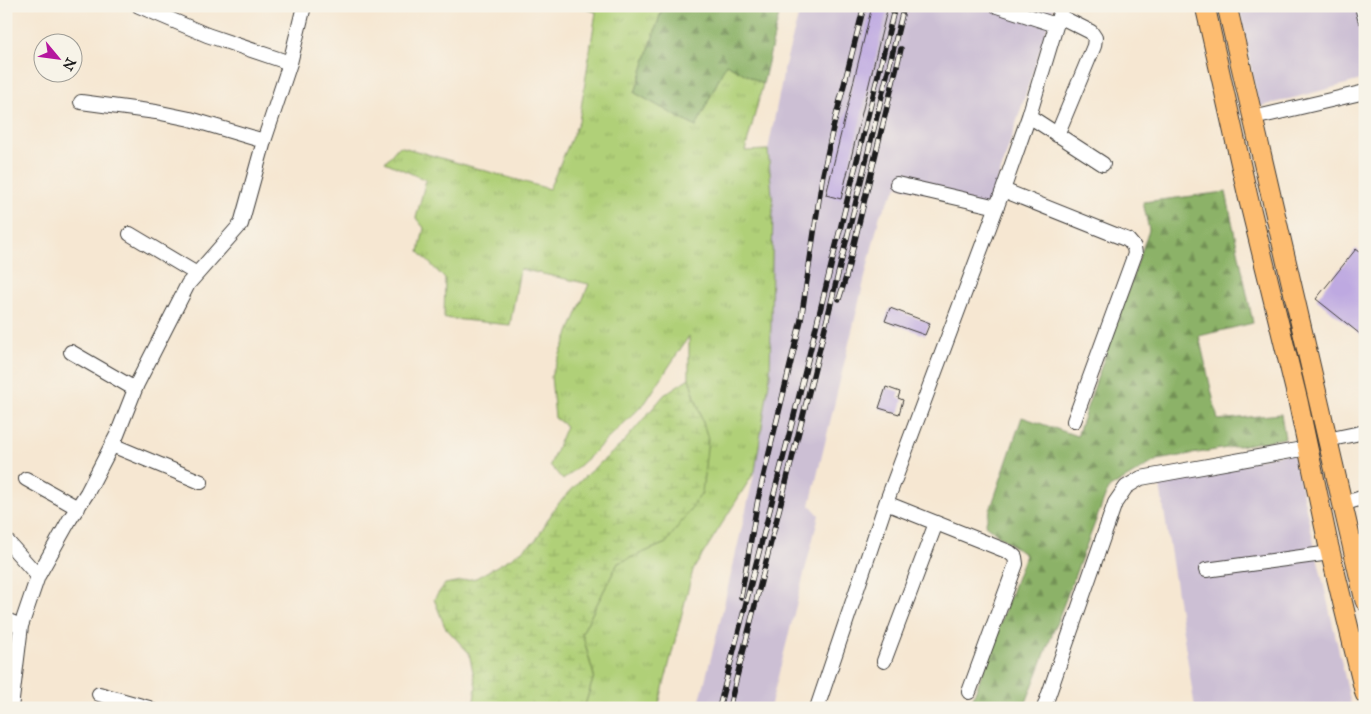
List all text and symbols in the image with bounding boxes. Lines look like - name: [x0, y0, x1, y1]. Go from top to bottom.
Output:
- north arrow: [32, 32, 82, 82]
- text: N: [59, 55, 79, 73]

